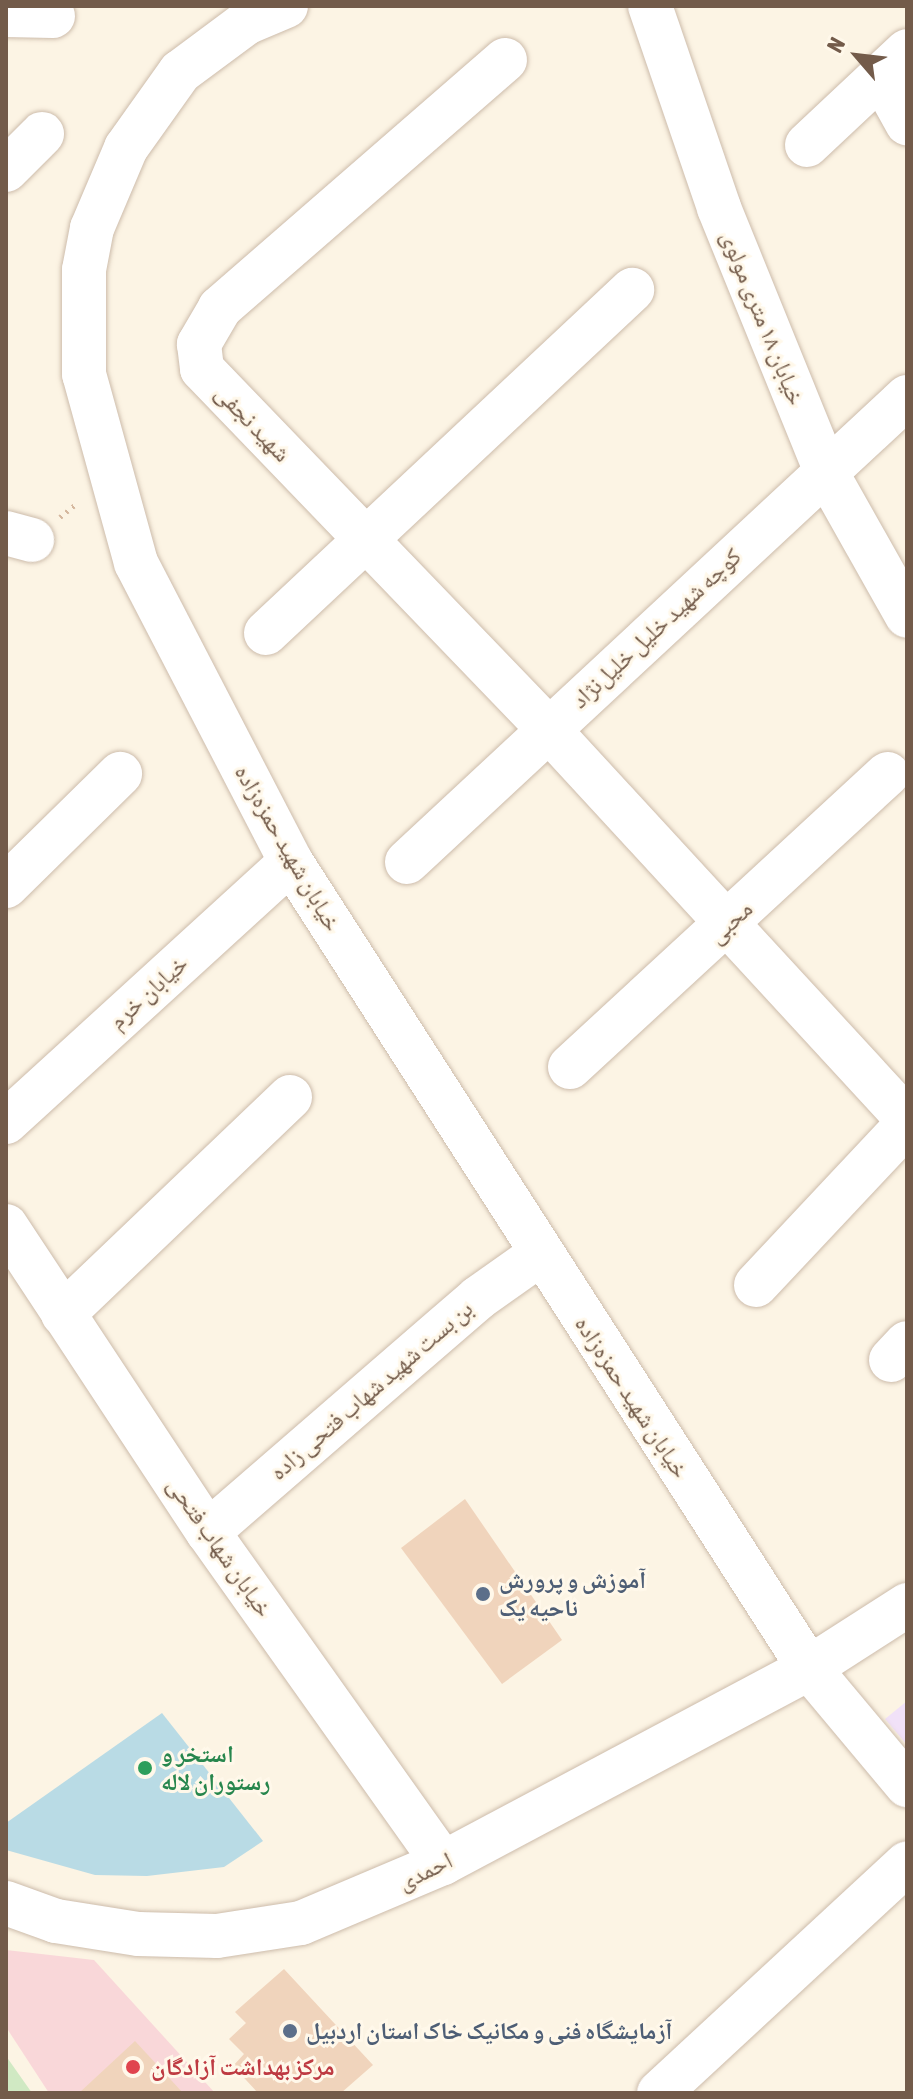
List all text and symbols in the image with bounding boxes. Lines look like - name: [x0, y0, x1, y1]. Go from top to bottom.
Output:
- north arrow: [817, 16, 897, 96]
- text: N: [821, 33, 850, 57]
- street label: خیابان ۱۸ متری مولوی: [715, 227, 811, 409]
- street label: شهید نجفی: [209, 378, 297, 468]
- street label: کوچه شهید خلیل خلیل‌نژاد: [565, 542, 747, 714]
- street label: خیابان شهید حمزه‌زاده: [229, 760, 347, 936]
- street label: محبی: [702, 894, 758, 950]
- street label: خیابان خرم: [102, 949, 194, 1035]
- street label: بن بست شهید شهاب فتحی زاده: [264, 1294, 478, 1486]
- street label: خیابان شهید حمزه‌زاده: [569, 1310, 695, 1484]
- street label: خیابان شهاب فتحی: [161, 1472, 279, 1622]
- place label: آموزش و پرورش ناحیه یک: [499, 1566, 646, 1622]
- marker: آموزش و پرورش ناحیه یک: [474, 1585, 492, 1603]
- place label: استخر و رستوران لاله: [161, 1740, 270, 1796]
- marker: استخر و رستوران لاله: [136, 1759, 154, 1777]
- street label: احمدی: [393, 1846, 457, 1896]
- place label: آزمایشگاه فنی و مکانیک خاک استان اردبیل: [306, 2017, 672, 2045]
- marker: آزمایشگاه فنی و مکانیک خاک استان اردبیل: [281, 2022, 299, 2040]
- place label: مرکز بهداشت آزادگان: [151, 2053, 335, 2081]
- marker: مرکز بهداشت آزادگان: [122, 2056, 144, 2078]

